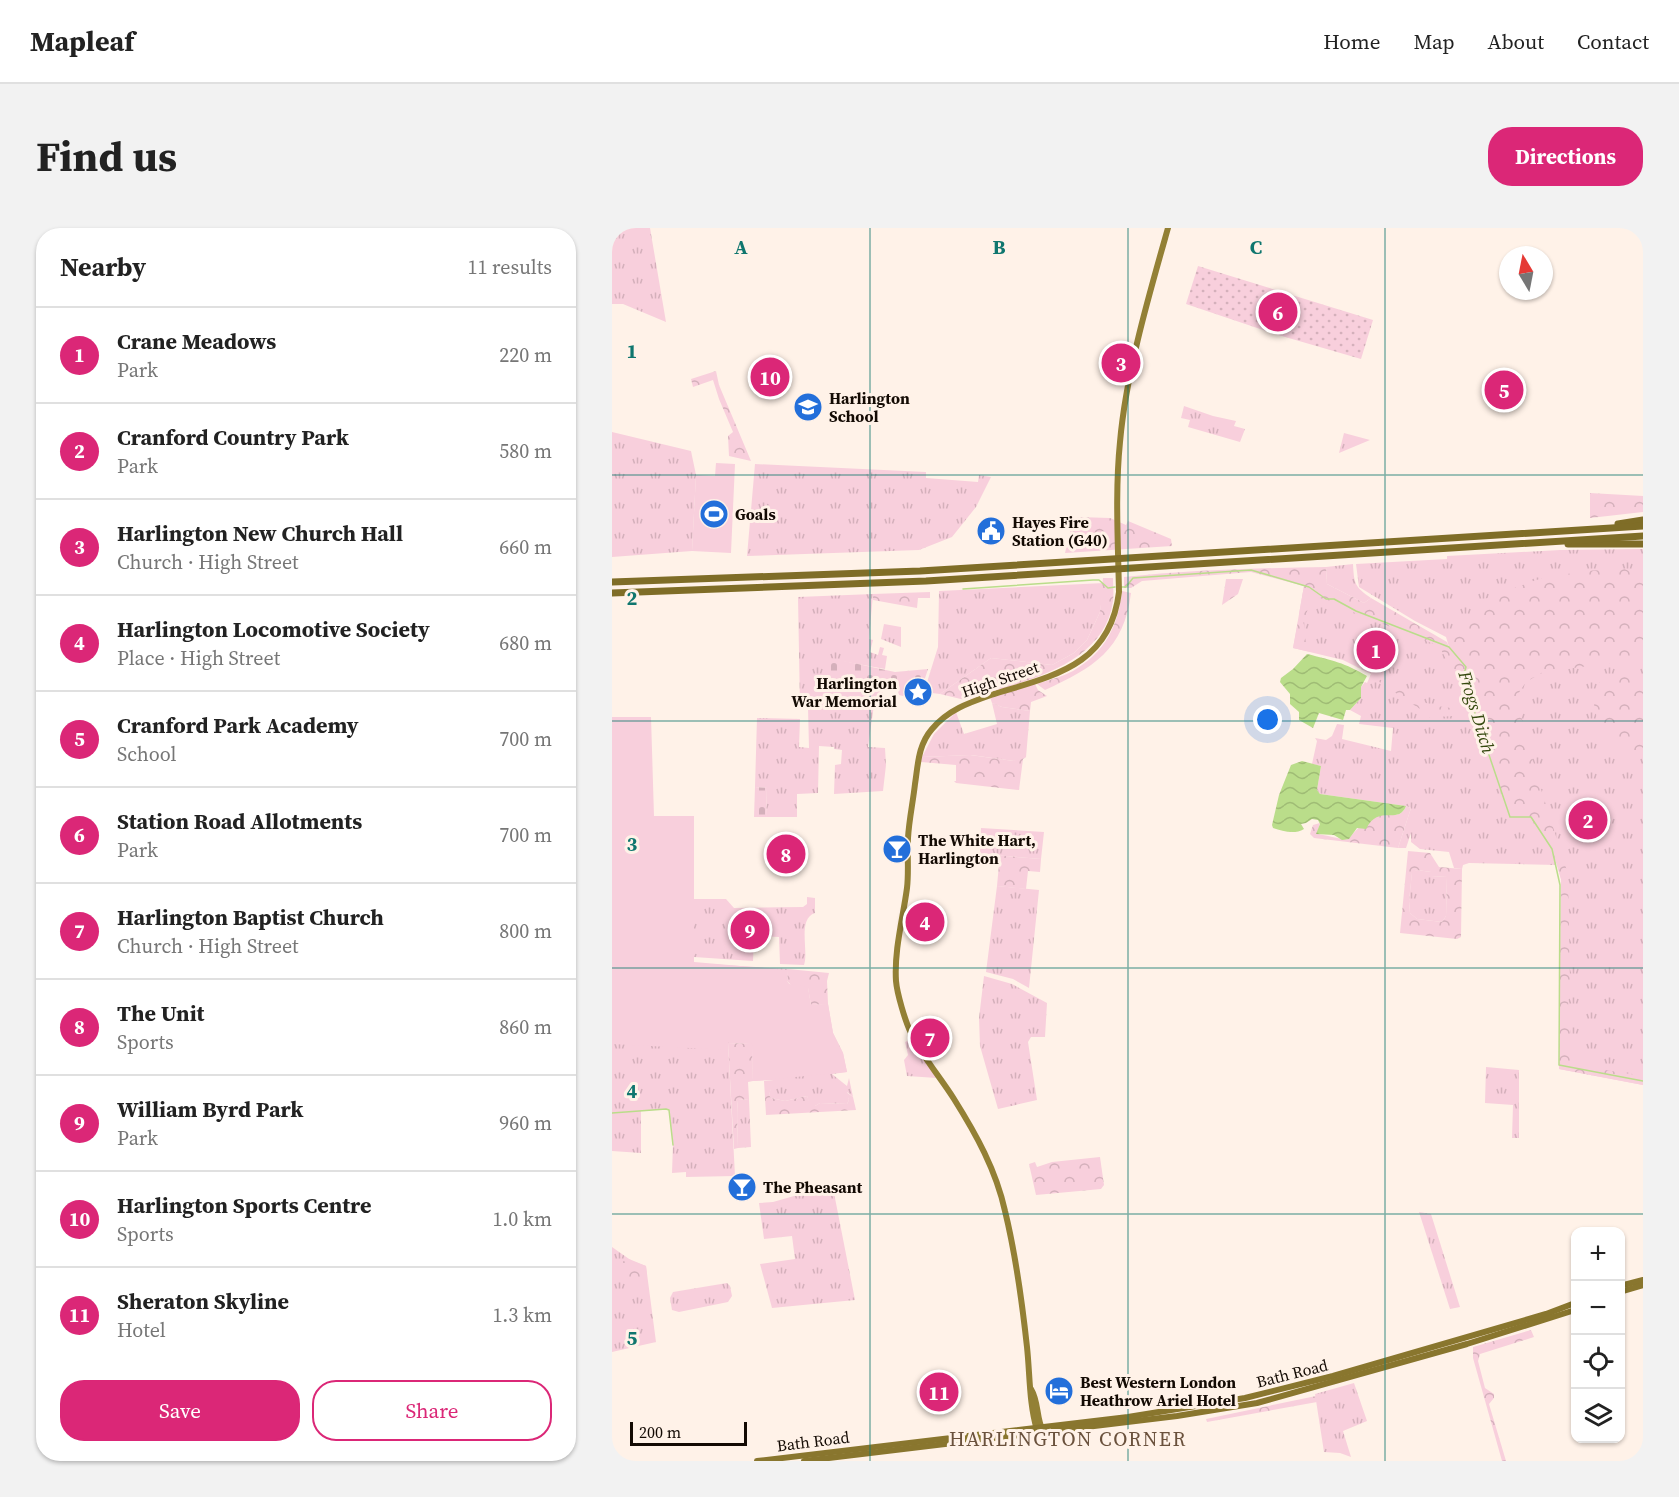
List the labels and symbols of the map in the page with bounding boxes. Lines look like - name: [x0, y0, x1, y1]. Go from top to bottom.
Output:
- text: A: [734, 233, 748, 261]
- text: B: [992, 233, 1006, 261]
- text: C: [1250, 233, 1262, 261]
- north arrow: [1499, 246, 1553, 300]
- pin: 6: [1258, 290, 1298, 334]
- text: 1: [627, 337, 637, 365]
- pin: 3: [1102, 340, 1140, 386]
- pin: 10: [750, 354, 790, 400]
- pin: 5: [1484, 368, 1524, 412]
- place label: Harlington School: [829, 387, 910, 427]
- school or university icon: Harlington School: [792, 391, 824, 423]
- sports icon: Goals: [698, 498, 730, 530]
- place label: Goals: [735, 503, 776, 525]
- place label: Hayes Fire Station (G40): [1012, 511, 1108, 551]
- public building icon: Hayes Fire Station (G40): [975, 515, 1007, 547]
- text: 2: [627, 584, 638, 612]
- pin: 1: [1356, 628, 1395, 672]
- street label: High Street: [958, 655, 1042, 702]
- water label: Frogs Ditch: [1452, 667, 1501, 757]
- place label: Harlington War Memorial: [791, 672, 897, 712]
- place icon: Harlington War Memorial: [902, 676, 934, 708]
- your location: [1253, 705, 1282, 734]
- pin: 2: [1568, 798, 1608, 842]
- place label: The White Hart, Harlington: [918, 829, 1036, 869]
- text: 3: [627, 830, 638, 858]
- pin: 8: [766, 832, 806, 876]
- bar icon: The White Hart, Harlington: [881, 833, 913, 865]
- pin: 4: [906, 900, 944, 944]
- pin: 9: [730, 908, 770, 952]
- pin: 7: [910, 1016, 950, 1060]
- text: 4: [627, 1077, 638, 1105]
- bar icon: The Pheasant: [726, 1171, 758, 1203]
- place label: The Pheasant: [763, 1176, 862, 1198]
- text: 5: [627, 1324, 638, 1352]
- street label: Bath Road: [1254, 1353, 1330, 1393]
- pin: 11: [920, 1370, 958, 1414]
- place label: Best Western London Heathrow Ariel Hotel: [1080, 1371, 1236, 1411]
- hotel icon: Best Western London Heathrow Ariel Hotel: [1043, 1375, 1075, 1407]
- scale bar: [630, 1419, 747, 1446]
- district label: HARLINGTON CORNER: [949, 1425, 1187, 1453]
- street label: Bath Road: [775, 1426, 851, 1456]

